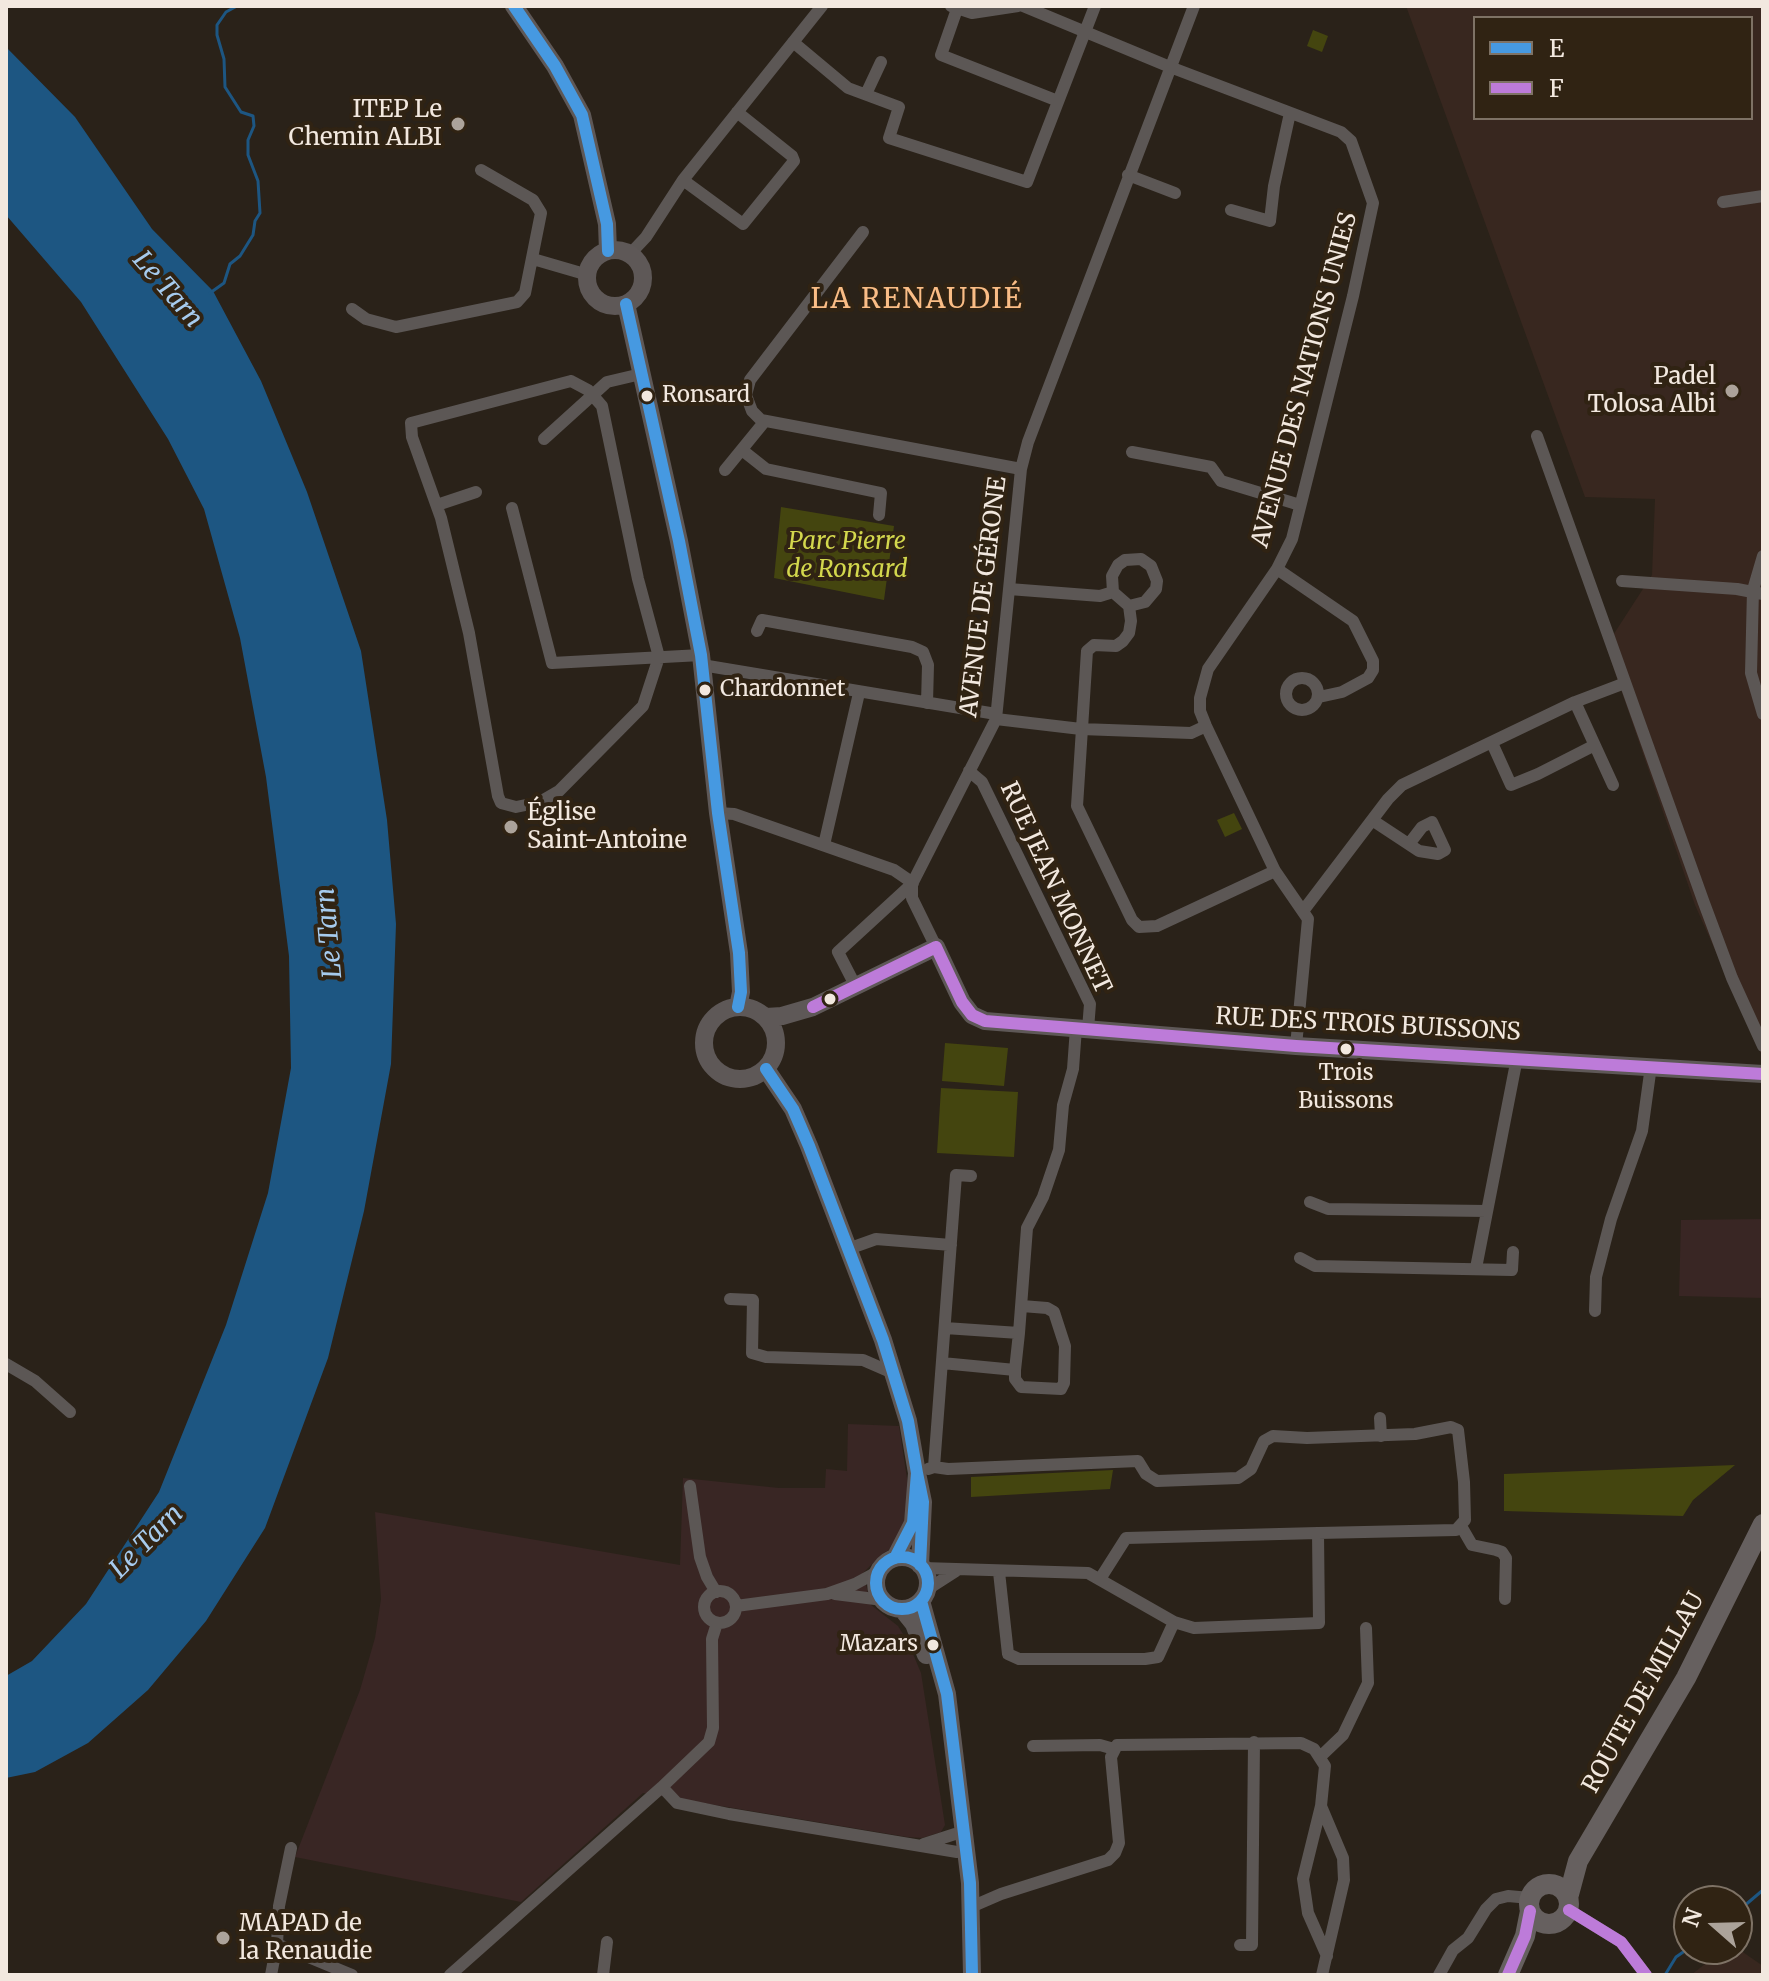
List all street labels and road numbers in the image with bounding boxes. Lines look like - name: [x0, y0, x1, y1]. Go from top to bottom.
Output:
- street label: AVENUE DES NATIONS UNIES: [1246, 209, 1364, 551]
- street label: AVENUE DE GÉRONE: [955, 475, 1013, 719]
- street label: RUE JEAN MONNET: [993, 778, 1117, 998]
- street label: RUE DES TROIS BUISSONS: [1215, 1003, 1521, 1047]
- street label: ROUTE DE MILLAU: [1577, 1588, 1711, 1798]

